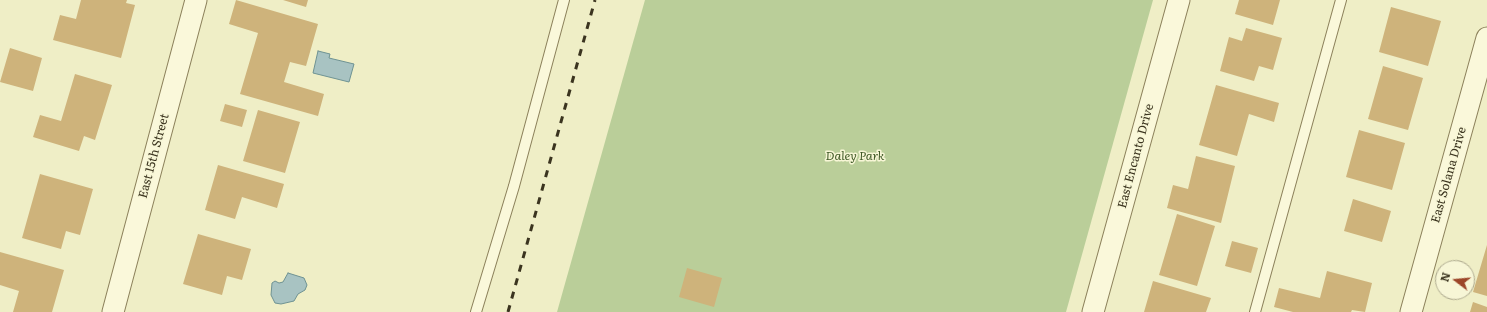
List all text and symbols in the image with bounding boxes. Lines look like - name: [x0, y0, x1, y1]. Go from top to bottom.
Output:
- street label: East Encanto Drive: [1115, 102, 1157, 210]
- street label: East 15th Street: [136, 112, 172, 200]
- street label: East Solana Drive: [1428, 125, 1470, 225]
- park label: Daley Park: [826, 149, 884, 163]
- north arrow: [1435, 260, 1475, 300]
- text: N: [1435, 270, 1453, 284]

